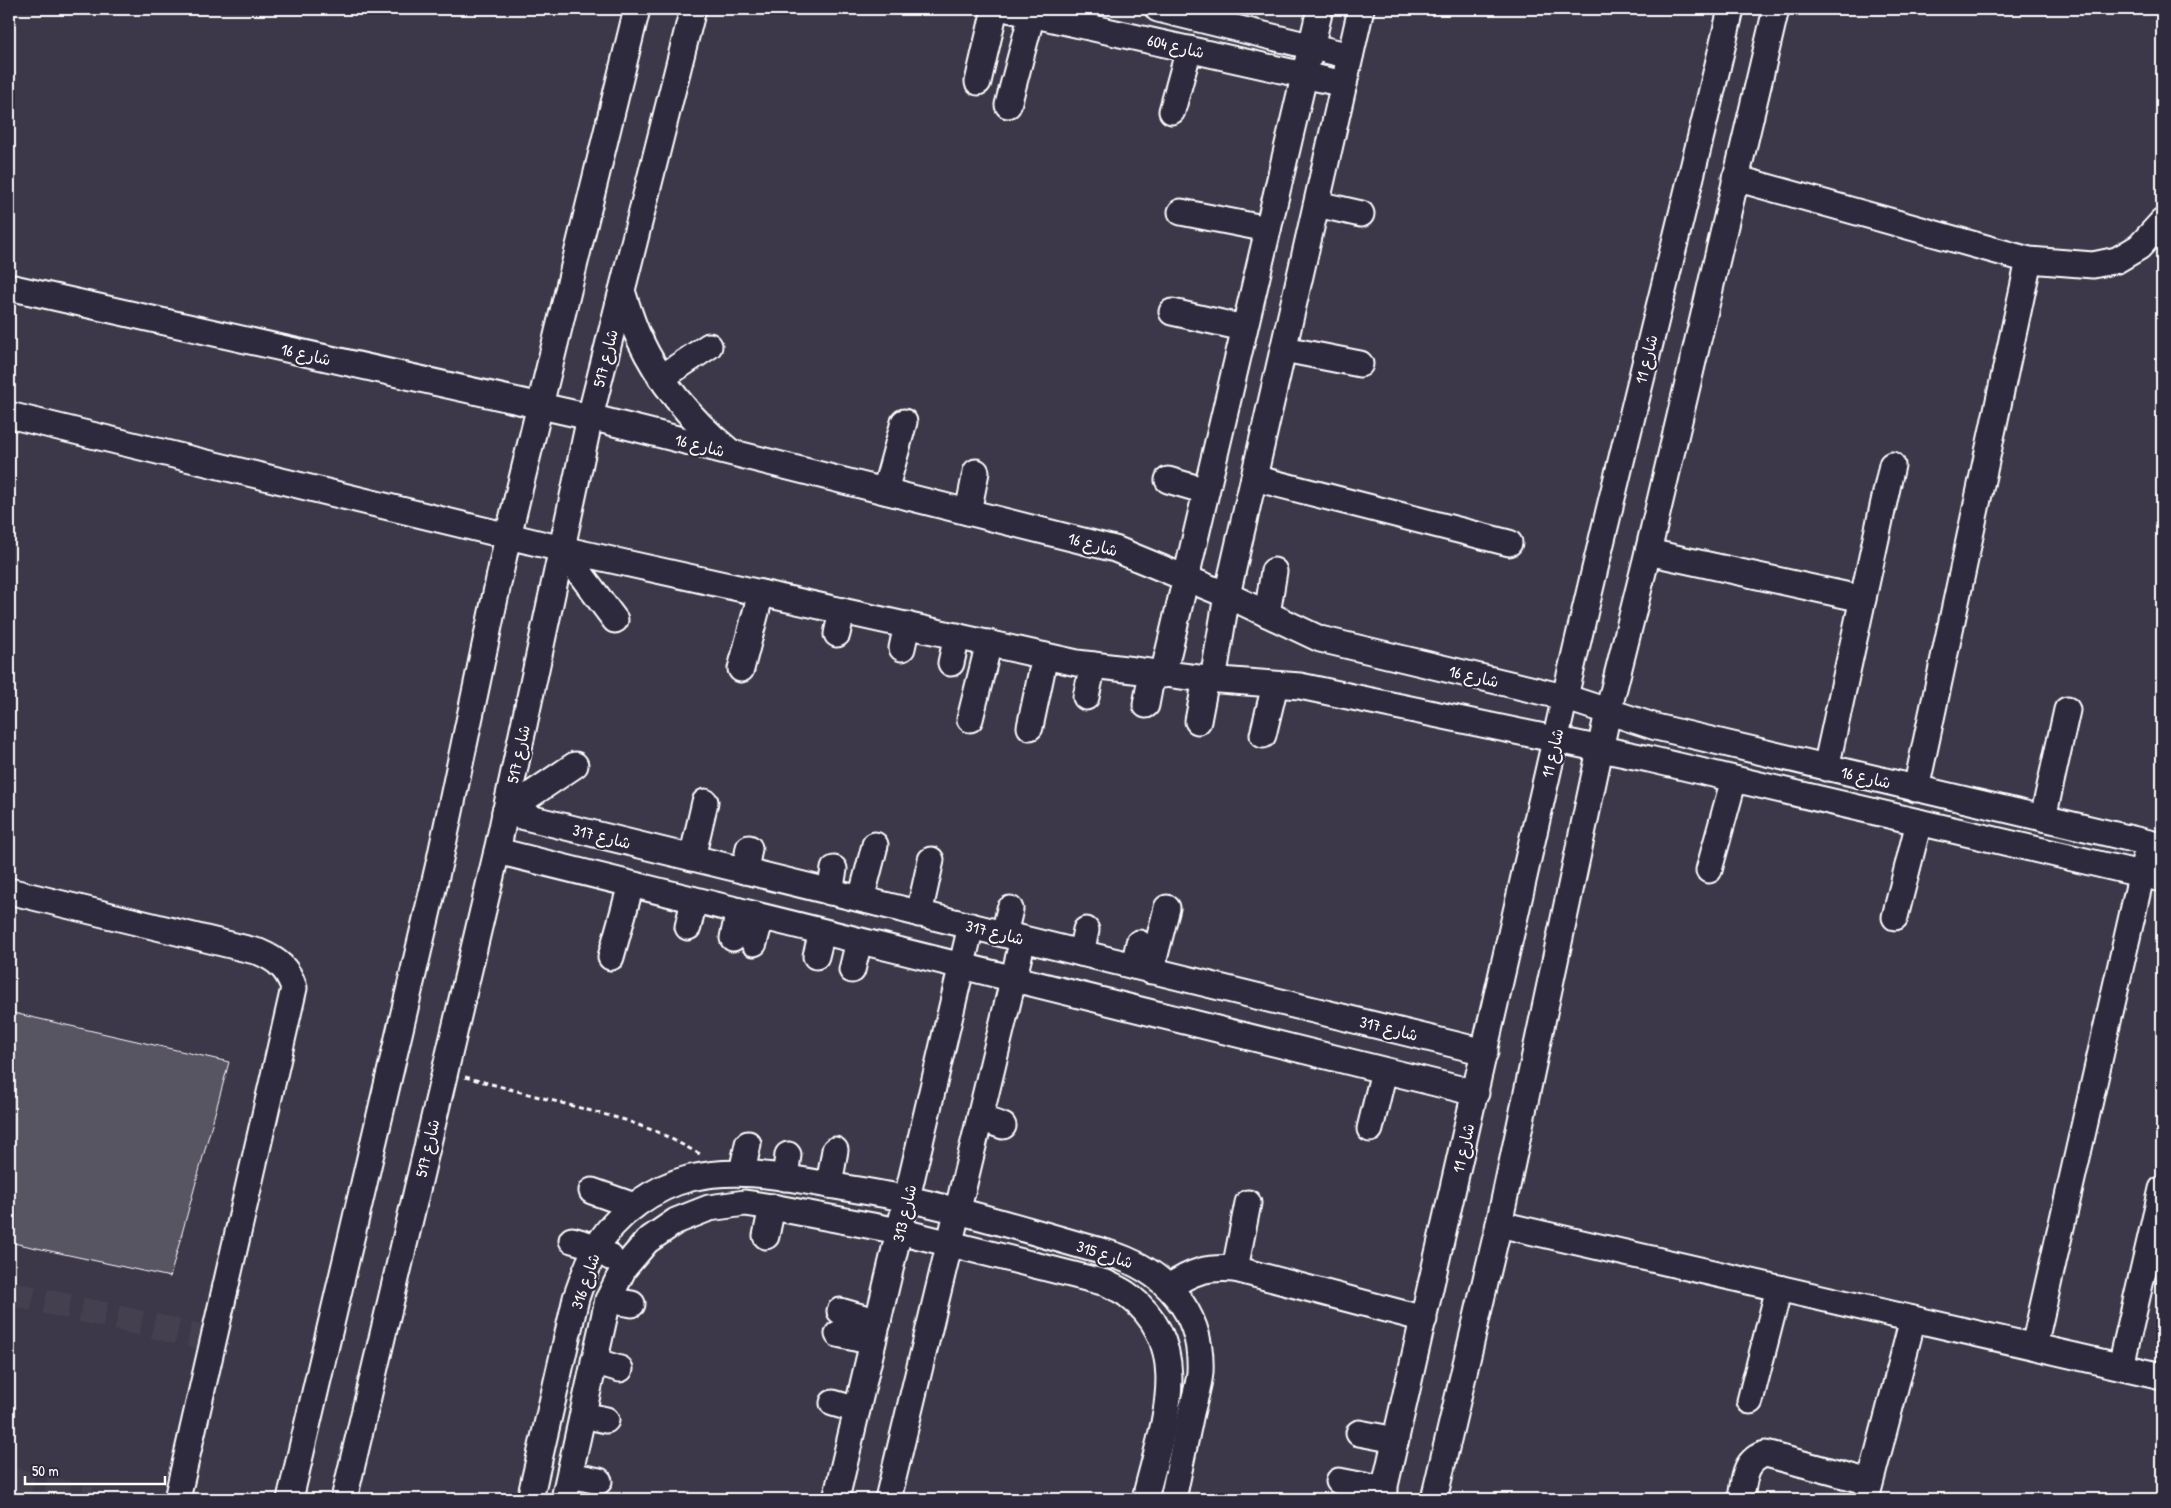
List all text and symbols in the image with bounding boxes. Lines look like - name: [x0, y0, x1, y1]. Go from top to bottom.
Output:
- street label: شارع 604: [1145, 29, 1207, 64]
- street label: شارع 517: [587, 327, 624, 389]
- street label: شارع 11: [1629, 332, 1664, 386]
- street label: شارع 16: [279, 338, 333, 371]
- street label: شارع 16: [673, 428, 727, 463]
- street label: شارع 16: [1065, 527, 1120, 562]
- street label: شارع 16: [1447, 660, 1501, 693]
- street label: شارع 517: [501, 723, 536, 785]
- street label: شارع 11: [1536, 726, 1569, 780]
- street label: شارع 16: [1839, 761, 1893, 794]
- street label: شارع 317: [570, 818, 633, 855]
- street label: شارع 317: [963, 914, 1026, 951]
- street label: شارع 317: [1357, 1010, 1420, 1047]
- street label: شارع 517: [410, 1117, 445, 1179]
- street label: شارع 11: [1447, 1121, 1480, 1175]
- street label: شارع 313: [887, 1182, 922, 1244]
- street label: شارع 315: [1074, 1235, 1136, 1274]
- street label: شارع 316: [565, 1250, 606, 1312]
- scale bar: [25, 1453, 165, 1485]
- text: 50 m: [32, 1460, 59, 1481]

